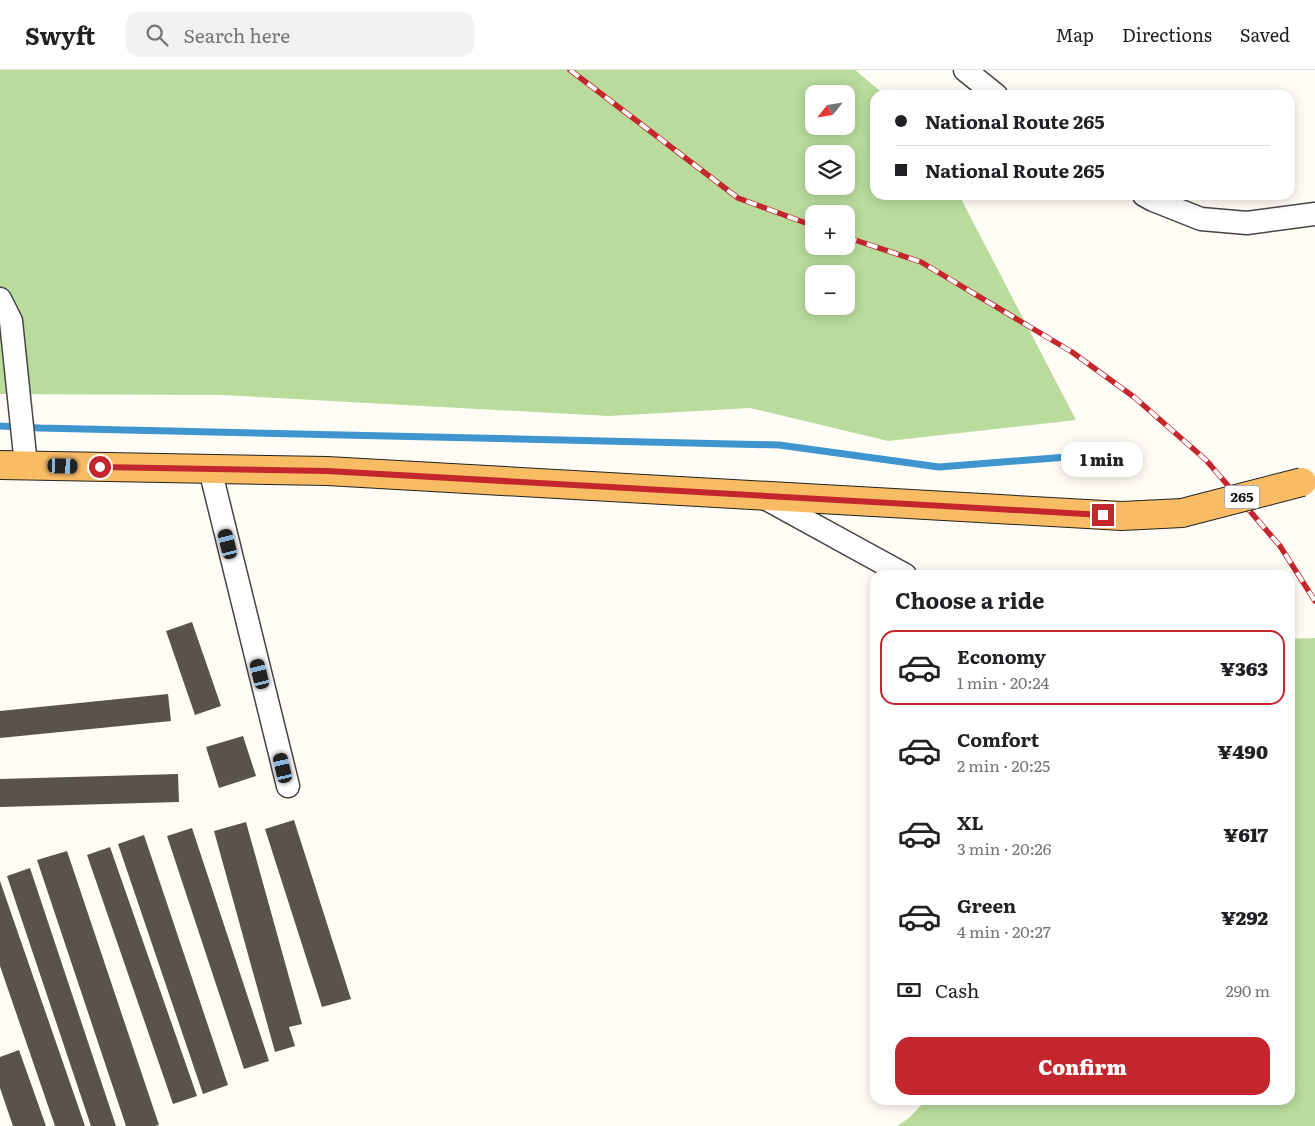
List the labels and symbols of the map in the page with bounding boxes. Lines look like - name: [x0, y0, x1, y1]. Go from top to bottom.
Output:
- north arrow: [805, 85, 855, 135]
- callout: 1 min: [1062, 442, 1144, 478]
- route start: [89, 456, 111, 478]
- car: [47, 458, 78, 474]
- road number: 265: [1224, 486, 1260, 508]
- route end: [1092, 504, 1114, 526]
- car: [217, 528, 238, 560]
- car: [249, 658, 270, 690]
- car: [272, 752, 293, 784]

